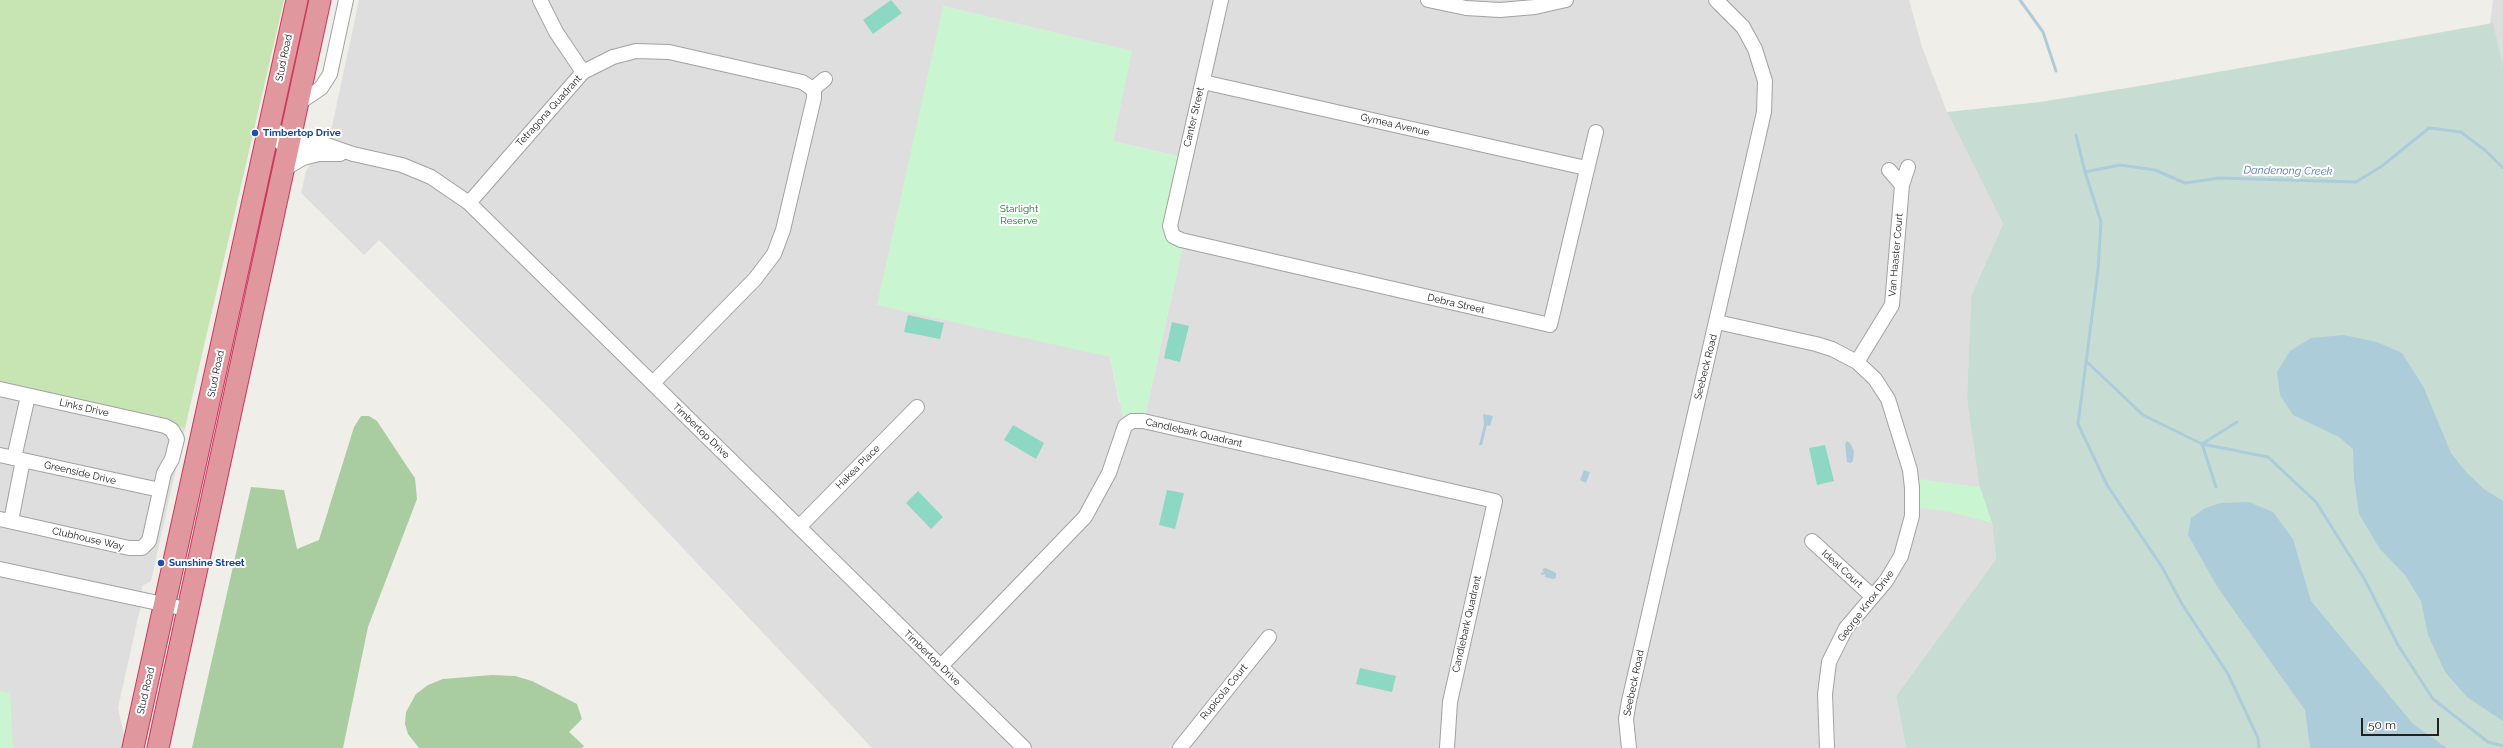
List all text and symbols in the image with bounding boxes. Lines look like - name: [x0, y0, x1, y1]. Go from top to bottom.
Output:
- street label: Stud Road: [273, 33, 295, 83]
- street label: Tetragona Quadrant: [514, 73, 584, 149]
- street label: Canter Street: [1181, 86, 1207, 148]
- street label: Gymea Avenue: [1359, 111, 1431, 139]
- place label: Timbertop Drive: [263, 127, 341, 139]
- marker: Timbertop Drive: [250, 128, 260, 138]
- water label: Dandenong Creek: [2243, 164, 2333, 178]
- park label: Starlight Reserve: [1000, 203, 1038, 226]
- street label: Van Haaster Court: [1886, 213, 1906, 297]
- street label: Debra Street: [1426, 292, 1486, 316]
- street label: Seebeck Road: [1692, 333, 1720, 401]
- street label: Stud Road: [205, 349, 227, 399]
- street label: Links Drive: [58, 396, 110, 420]
- street label: Timbertop Drive: [670, 401, 732, 461]
- street label: Candlebark Quadrant: [1144, 416, 1244, 450]
- street label: Hakea Place: [833, 442, 883, 492]
- street label: Greenside Drive: [43, 459, 117, 487]
- street label: Clubhouse Way: [51, 525, 125, 553]
- street label: Ideal Court: [1819, 548, 1865, 590]
- place label: Sunshine Street: [169, 557, 245, 569]
- marker: Sunshine Street: [156, 558, 166, 568]
- street label: George Knox Drive: [1835, 568, 1897, 644]
- street label: Candlebark Quadrant: [1450, 574, 1484, 674]
- street label: Timbertop Drive: [901, 628, 963, 688]
- street label: Seebeck Road: [1621, 649, 1647, 717]
- street label: Rupicola Court: [1198, 662, 1250, 722]
- street label: Stud Road: [135, 666, 157, 716]
- scale bar: [2363, 710, 2441, 736]
- text: 50 m: [2368, 718, 2396, 732]

